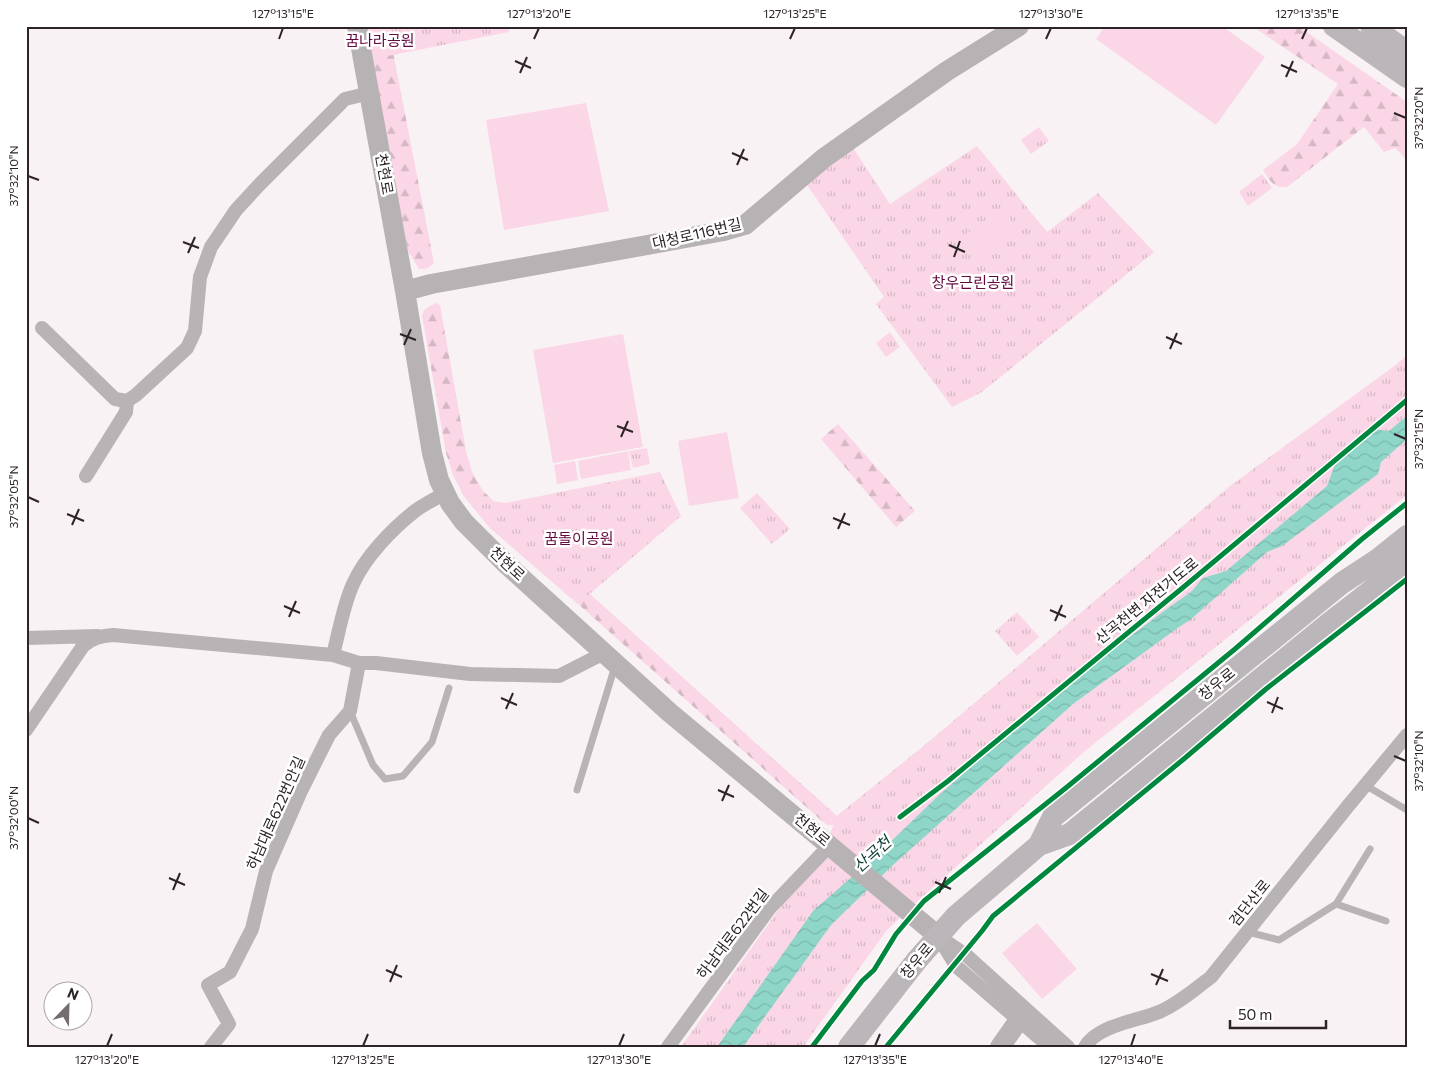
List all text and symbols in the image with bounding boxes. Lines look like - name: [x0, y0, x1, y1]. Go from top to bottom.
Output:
- text: 127°13'15"E: [252, 6, 314, 20]
- text: 127°13'20"E: [507, 6, 571, 20]
- text: 127°13'25"E: [763, 6, 827, 20]
- text: 127°13'30"E: [1019, 6, 1083, 20]
- text: 127°13'35"E: [1275, 6, 1339, 20]
- park label: 꿈나라공원: [345, 31, 415, 49]
- text: 37°32'20"N: [1411, 87, 1425, 149]
- text: 37°32'10"N: [6, 145, 20, 207]
- street label: 천현로: [373, 152, 397, 196]
- street label: 대청로116번길: [650, 214, 743, 252]
- park label: 창우근린공원: [932, 273, 1014, 291]
- text: 37°32'15"N: [1411, 409, 1425, 469]
- text: 37°32'05"N: [6, 466, 20, 529]
- park label: 꿈돌이공원: [544, 529, 614, 547]
- street label: 천현로: [486, 543, 529, 584]
- street label: 산곡천변 자전거도로: [1091, 553, 1201, 647]
- street label: 창우로: [1195, 663, 1238, 703]
- text: 37°32'10"N: [1411, 730, 1425, 792]
- street label: 하남대로622번안길: [242, 753, 308, 872]
- text: 37°32'00"N: [6, 786, 20, 850]
- street label: 천현로: [791, 809, 834, 849]
- water label: 산곡천: [849, 830, 896, 875]
- street label: 검단산로: [1225, 875, 1274, 929]
- street label: 하남대로622번길: [692, 885, 772, 982]
- street label: 창우로: [896, 939, 936, 982]
- north arrow: [42, 980, 92, 1030]
- text: N: [65, 984, 81, 1003]
- scale bar: [1230, 998, 1327, 1030]
- text: 50 m: [1238, 1005, 1272, 1023]
- text: 127°13'20"E: [75, 1052, 139, 1066]
- text: 127°13'25"E: [331, 1052, 395, 1066]
- text: 127°13'30"E: [587, 1052, 651, 1066]
- text: 127°13'35"E: [843, 1052, 907, 1066]
- text: 127°13'40"E: [1099, 1052, 1163, 1066]

